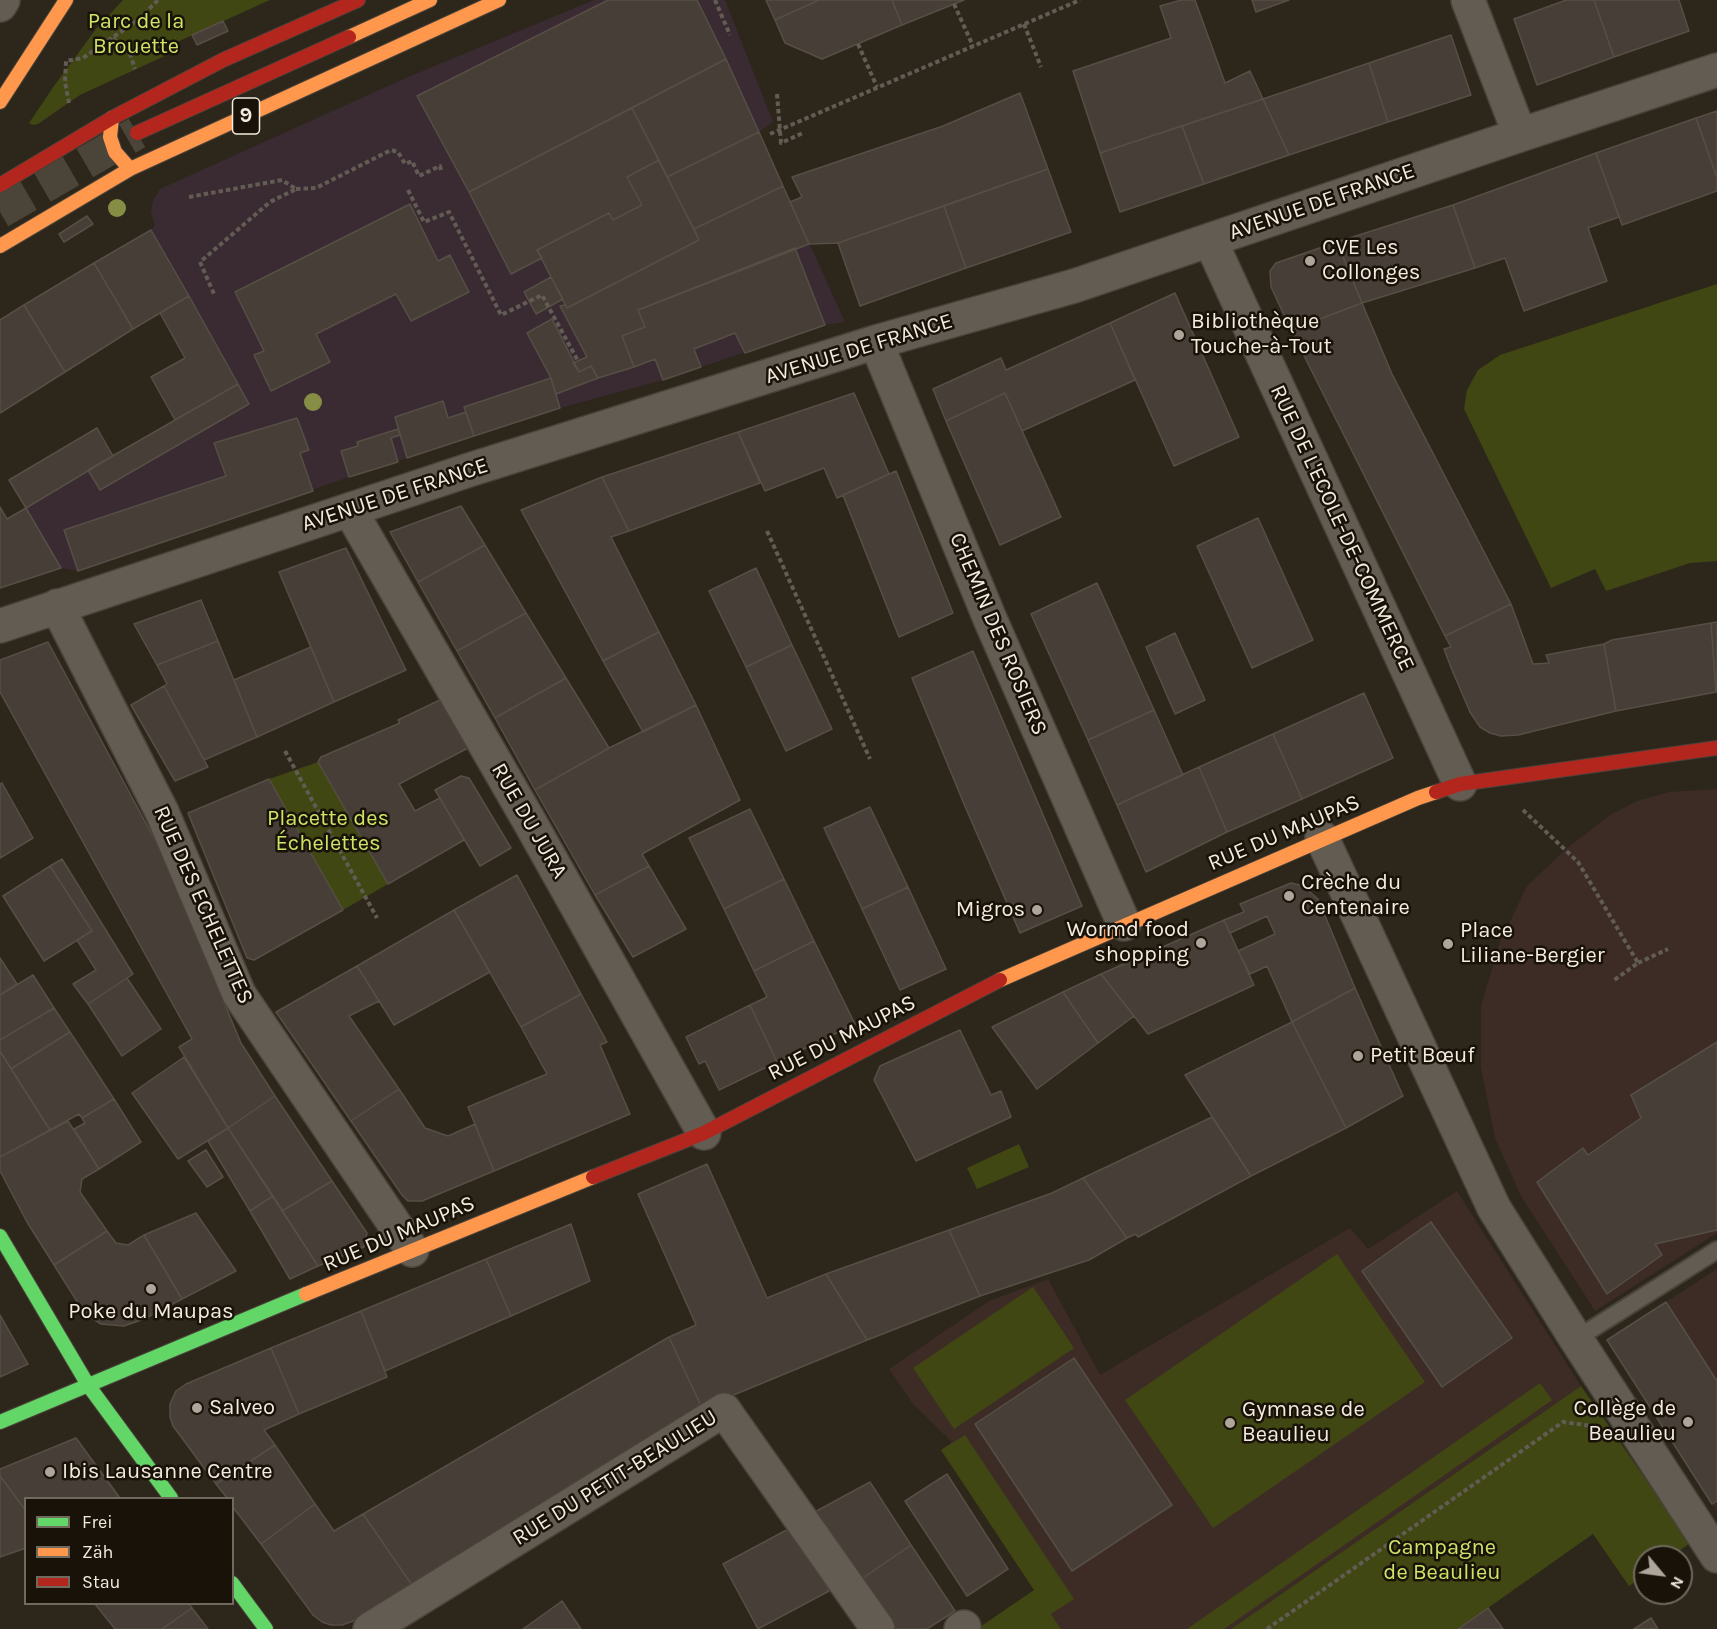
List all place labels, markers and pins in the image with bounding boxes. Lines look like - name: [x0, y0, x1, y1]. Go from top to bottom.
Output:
- place label: CVE Les Collonges: [1322, 235, 1420, 286]
- marker: CVE Les Collonges: [1303, 254, 1317, 268]
- place label: Bibliothèque Touche-à-Tout: [1191, 309, 1332, 360]
- marker: Bibliothèque Touche-à-Tout: [1172, 328, 1186, 342]
- place label: Crèche du Centenaire: [1301, 870, 1410, 921]
- marker: Crèche du Centenaire: [1282, 889, 1296, 903]
- place label: Migros: [956, 897, 1025, 923]
- marker: Migros: [1030, 903, 1044, 917]
- place label: Wormd food shopping: [1067, 917, 1189, 968]
- place label: Place Liliane-Bergier: [1460, 918, 1605, 969]
- marker: Wormd food shopping: [1194, 936, 1208, 950]
- marker: Place Liliane-Bergier: [1441, 937, 1455, 951]
- place label: Petit Bœuf: [1370, 1043, 1475, 1069]
- marker: Petit Bœuf: [1351, 1049, 1365, 1063]
- marker: Poke du Maupas: [144, 1282, 158, 1296]
- place label: Poke du Maupas: [68, 1299, 234, 1325]
- place label: Salveo: [209, 1395, 275, 1421]
- place label: Collège de Beaulieu: [1574, 1396, 1676, 1448]
- place label: Gymnase de Beaulieu: [1242, 1397, 1365, 1448]
- marker: Salveo: [190, 1401, 204, 1415]
- marker: Collège de Beaulieu: [1681, 1415, 1695, 1429]
- marker: Gymnase de Beaulieu: [1223, 1416, 1237, 1430]
- place label: Ibis Lausanne Centre: [62, 1459, 273, 1485]
- marker: Ibis Lausanne Centre: [43, 1465, 57, 1479]

